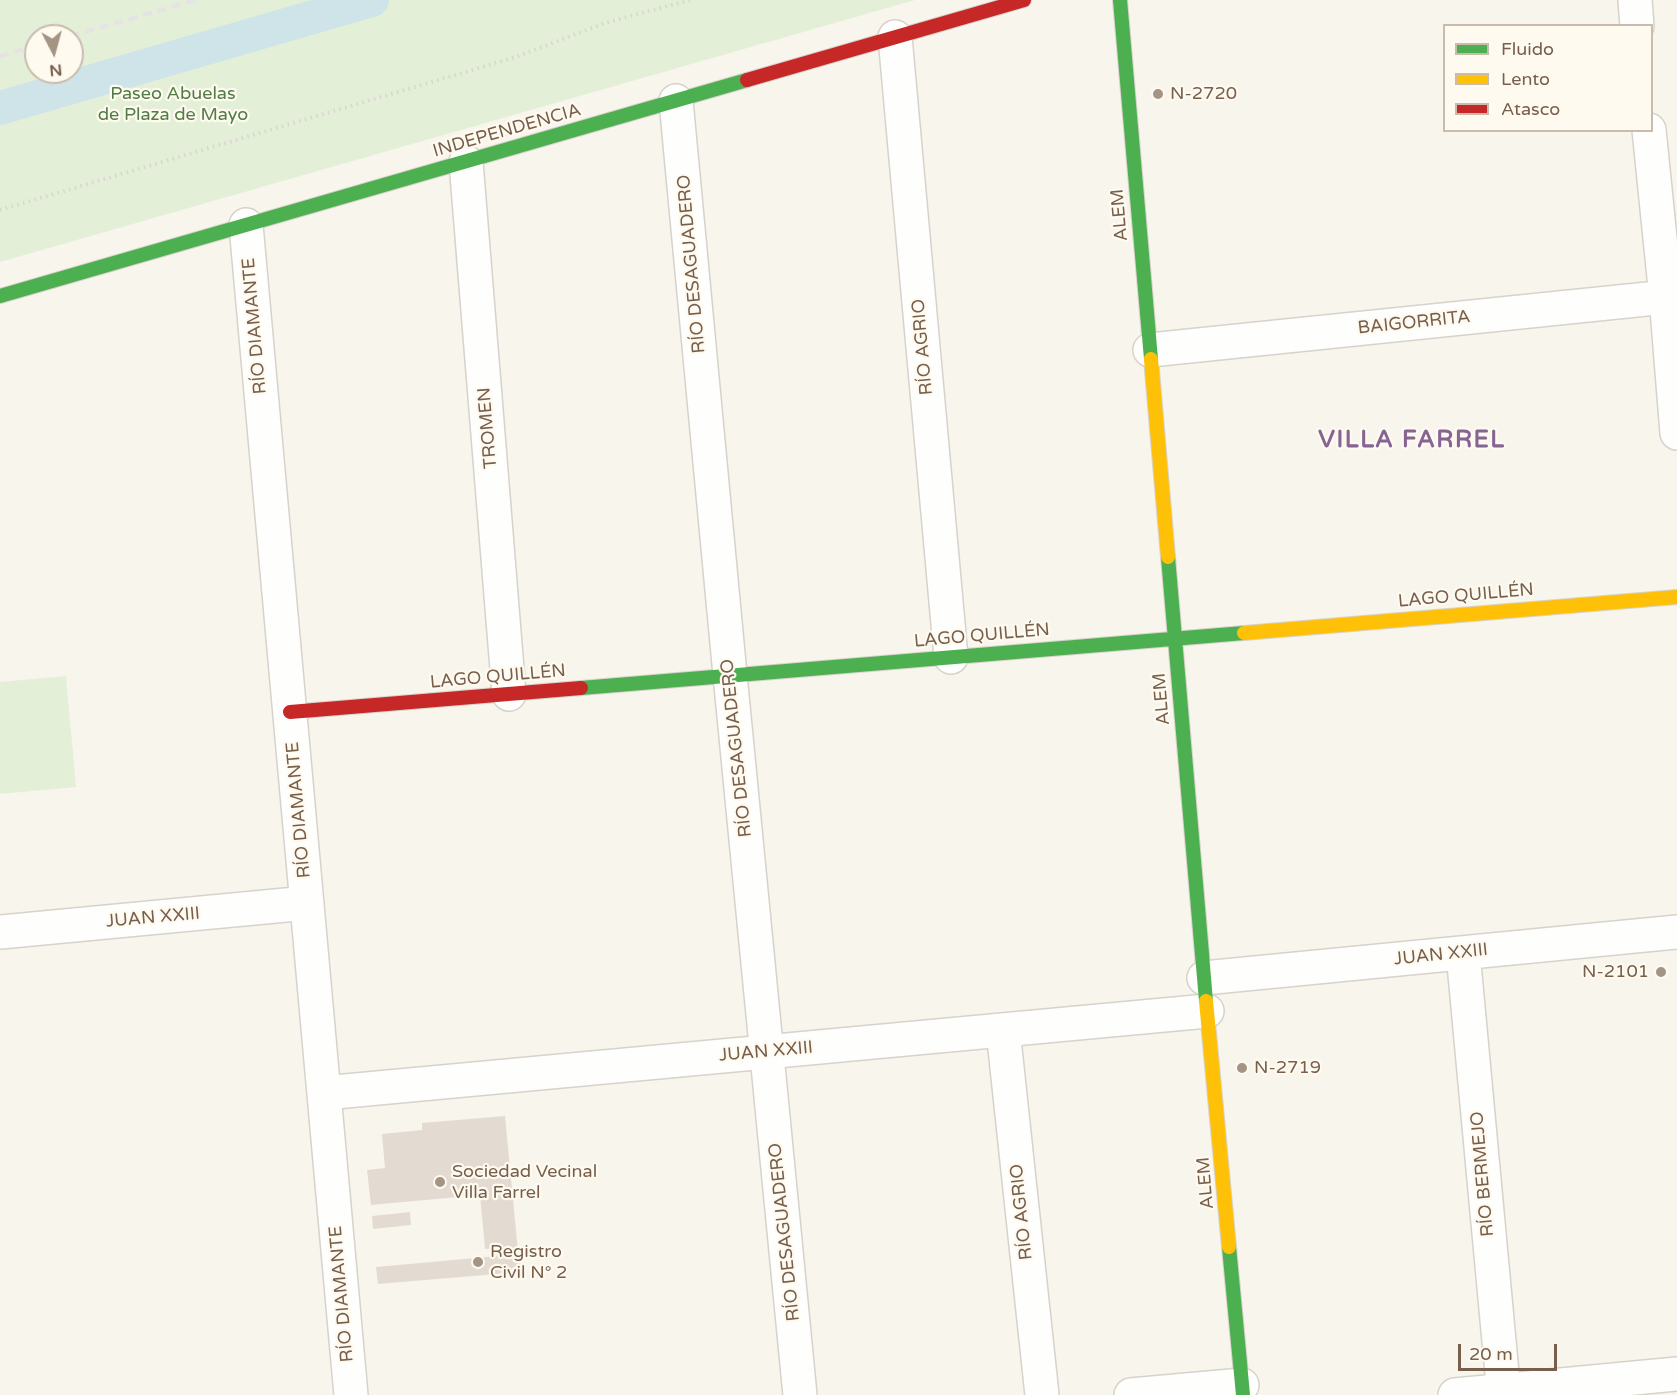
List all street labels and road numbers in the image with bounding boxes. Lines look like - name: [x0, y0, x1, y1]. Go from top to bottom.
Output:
- street label: INDEPENDENCIA: [430, 100, 584, 162]
- street label: RÍO DESAGUADERO: [673, 174, 711, 354]
- street label: ALEM: [1107, 188, 1133, 242]
- street label: RÍO DIAMANTE: [238, 257, 272, 395]
- street label: RÍO AGRIO: [908, 298, 938, 396]
- street label: BAIGORRITA: [1357, 306, 1471, 340]
- street label: TROMEN: [474, 386, 502, 470]
- street label: LAGO QUILLÉN: [1397, 579, 1535, 613]
- street label: LAGO QUILLÉN: [913, 619, 1051, 653]
- street label: RÍO DESAGUADERO: [717, 658, 757, 838]
- street label: LAGO QUILLÉN: [429, 660, 567, 694]
- street label: ALEM: [1149, 672, 1175, 726]
- street label: RÍO DIAMANTE: [282, 741, 316, 879]
- street label: JUAN XXIII: [105, 903, 201, 933]
- street label: JUAN XXIII: [1393, 939, 1489, 971]
- street label: JUAN XXIII: [718, 1037, 814, 1067]
- street label: RÍO BERMEJO: [1467, 1110, 1499, 1238]
- street label: RÍO DESAGUADERO: [765, 1142, 805, 1322]
- street label: ALEM: [1193, 1156, 1219, 1210]
- street label: RÍO AGRIO: [1006, 1163, 1038, 1261]
- street label: RÍO DIAMANTE: [325, 1225, 359, 1363]

